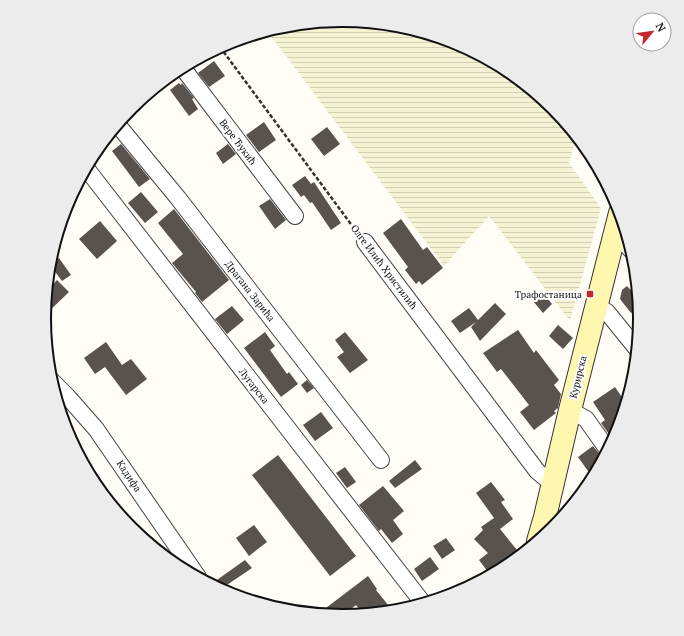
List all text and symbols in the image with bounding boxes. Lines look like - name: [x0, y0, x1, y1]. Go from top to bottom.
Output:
- north arrow: [632, 12, 672, 52]
- text: N: [653, 20, 669, 35]
- street label: Вере Ђукић: [216, 116, 260, 168]
- street label: Олге Илић Христилић: [348, 222, 420, 312]
- street label: Драгана Зарића: [222, 258, 278, 324]
- place label: Трафостаница: [515, 288, 582, 301]
- marker: Трафостаница: [585, 289, 595, 299]
- street label: Курирска: [566, 354, 590, 400]
- street label: Лугарска: [235, 365, 272, 406]
- street label: Кадифа: [114, 458, 144, 494]

